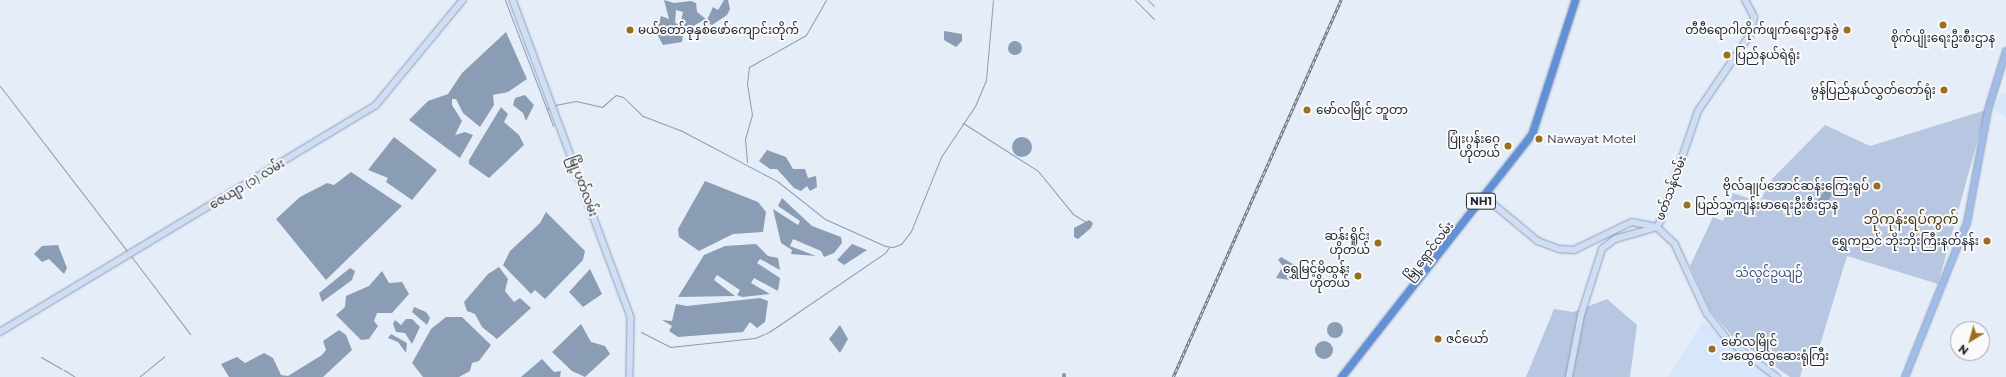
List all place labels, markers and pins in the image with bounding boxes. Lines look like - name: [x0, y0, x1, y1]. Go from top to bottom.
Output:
- marker: စိုက်ပျိုးရေးဦးစီးဌာန: [1938, 20, 1948, 30]
- place label: မယ်တော်ခုနှစ်ဖော်ကျောင်းတိုက်: [638, 23, 799, 37]
- place label: တီဗီရောဂါတိုက်ဖျက်ရေးဌာနခွဲ: [1685, 23, 1839, 37]
- marker: မယ်တော်ခုနှစ်ဖော်ကျောင်းတိုက်: [625, 25, 635, 35]
- marker: တီဗီရောဂါတိုက်ဖျက်ရေးဌာနခွဲ: [1842, 25, 1852, 35]
- place label: စိုက်ပျိုးရေးဦးစီးဌာန: [1891, 31, 1995, 45]
- place label: ပြည်နယ်ရဲရုံး: [1735, 48, 1800, 62]
- marker: ပြည်နယ်ရဲရုံး: [1722, 50, 1732, 60]
- place label: မွန်ပြည်နယ်လွှတ်တော်ရုံး: [1811, 83, 1936, 97]
- marker: မွန်ပြည်နယ်လွှတ်တော်ရုံး: [1939, 85, 1949, 95]
- place label: မော်လမြိုင် ဘူတာ: [1316, 103, 1408, 117]
- marker: မော်လမြိုင် ဘူတာ: [1301, 104, 1313, 116]
- place label: ပြုံးပန်းဝေ ဟိုတယ်: [1447, 132, 1500, 160]
- place label: Nawayat Motel: [1547, 132, 1636, 146]
- marker: Nawayat Motel: [1534, 134, 1544, 144]
- marker: ပြုံးပန်းဝေ ဟိုတယ်: [1503, 141, 1513, 151]
- place label: ဗိုလ်ချုပ်အောင်ဆန်းကြေးရုပ်: [1723, 179, 1869, 193]
- marker: ဗိုလ်ချုပ်အောင်ဆန်းကြေးရုပ်: [1872, 181, 1882, 191]
- place label: ပြည်သူ့ကျန်းမာရေးဦးစီးဌာန: [1695, 198, 1838, 212]
- marker: ပြည်သူ့ကျန်းမာရေးဦးစီးဌာန: [1682, 200, 1692, 210]
- place label: ဆန်းရှိုင်း ဟိုတယ်: [1324, 229, 1370, 257]
- place label: ရွှေကညင် ဘိုးဘိုးကြီးနတ်နန်း: [1832, 234, 1979, 248]
- marker: ရွှေကညင် ဘိုးဘိုးကြီးနတ်နန်း: [1982, 236, 1992, 246]
- marker: ဆန်းရှိုင်း ဟိုတယ်: [1373, 238, 1383, 248]
- place label: ရွှေမြင့်မိုထွန်း ဟိုတယ်: [1283, 262, 1350, 290]
- marker: ရွှေမြင့်မိုထွန်း ဟိုတယ်: [1353, 271, 1363, 281]
- place label: ဇင်ယော်: [1446, 332, 1488, 346]
- marker: ဇင်ယော်: [1433, 334, 1443, 344]
- place label: မော်လမြိုင် အထွေထွေဆေးရုံကြီး: [1721, 335, 1829, 363]
- marker: မော်လမြိုင် အထွေထွေဆေးရုံကြီး: [1706, 343, 1718, 355]

